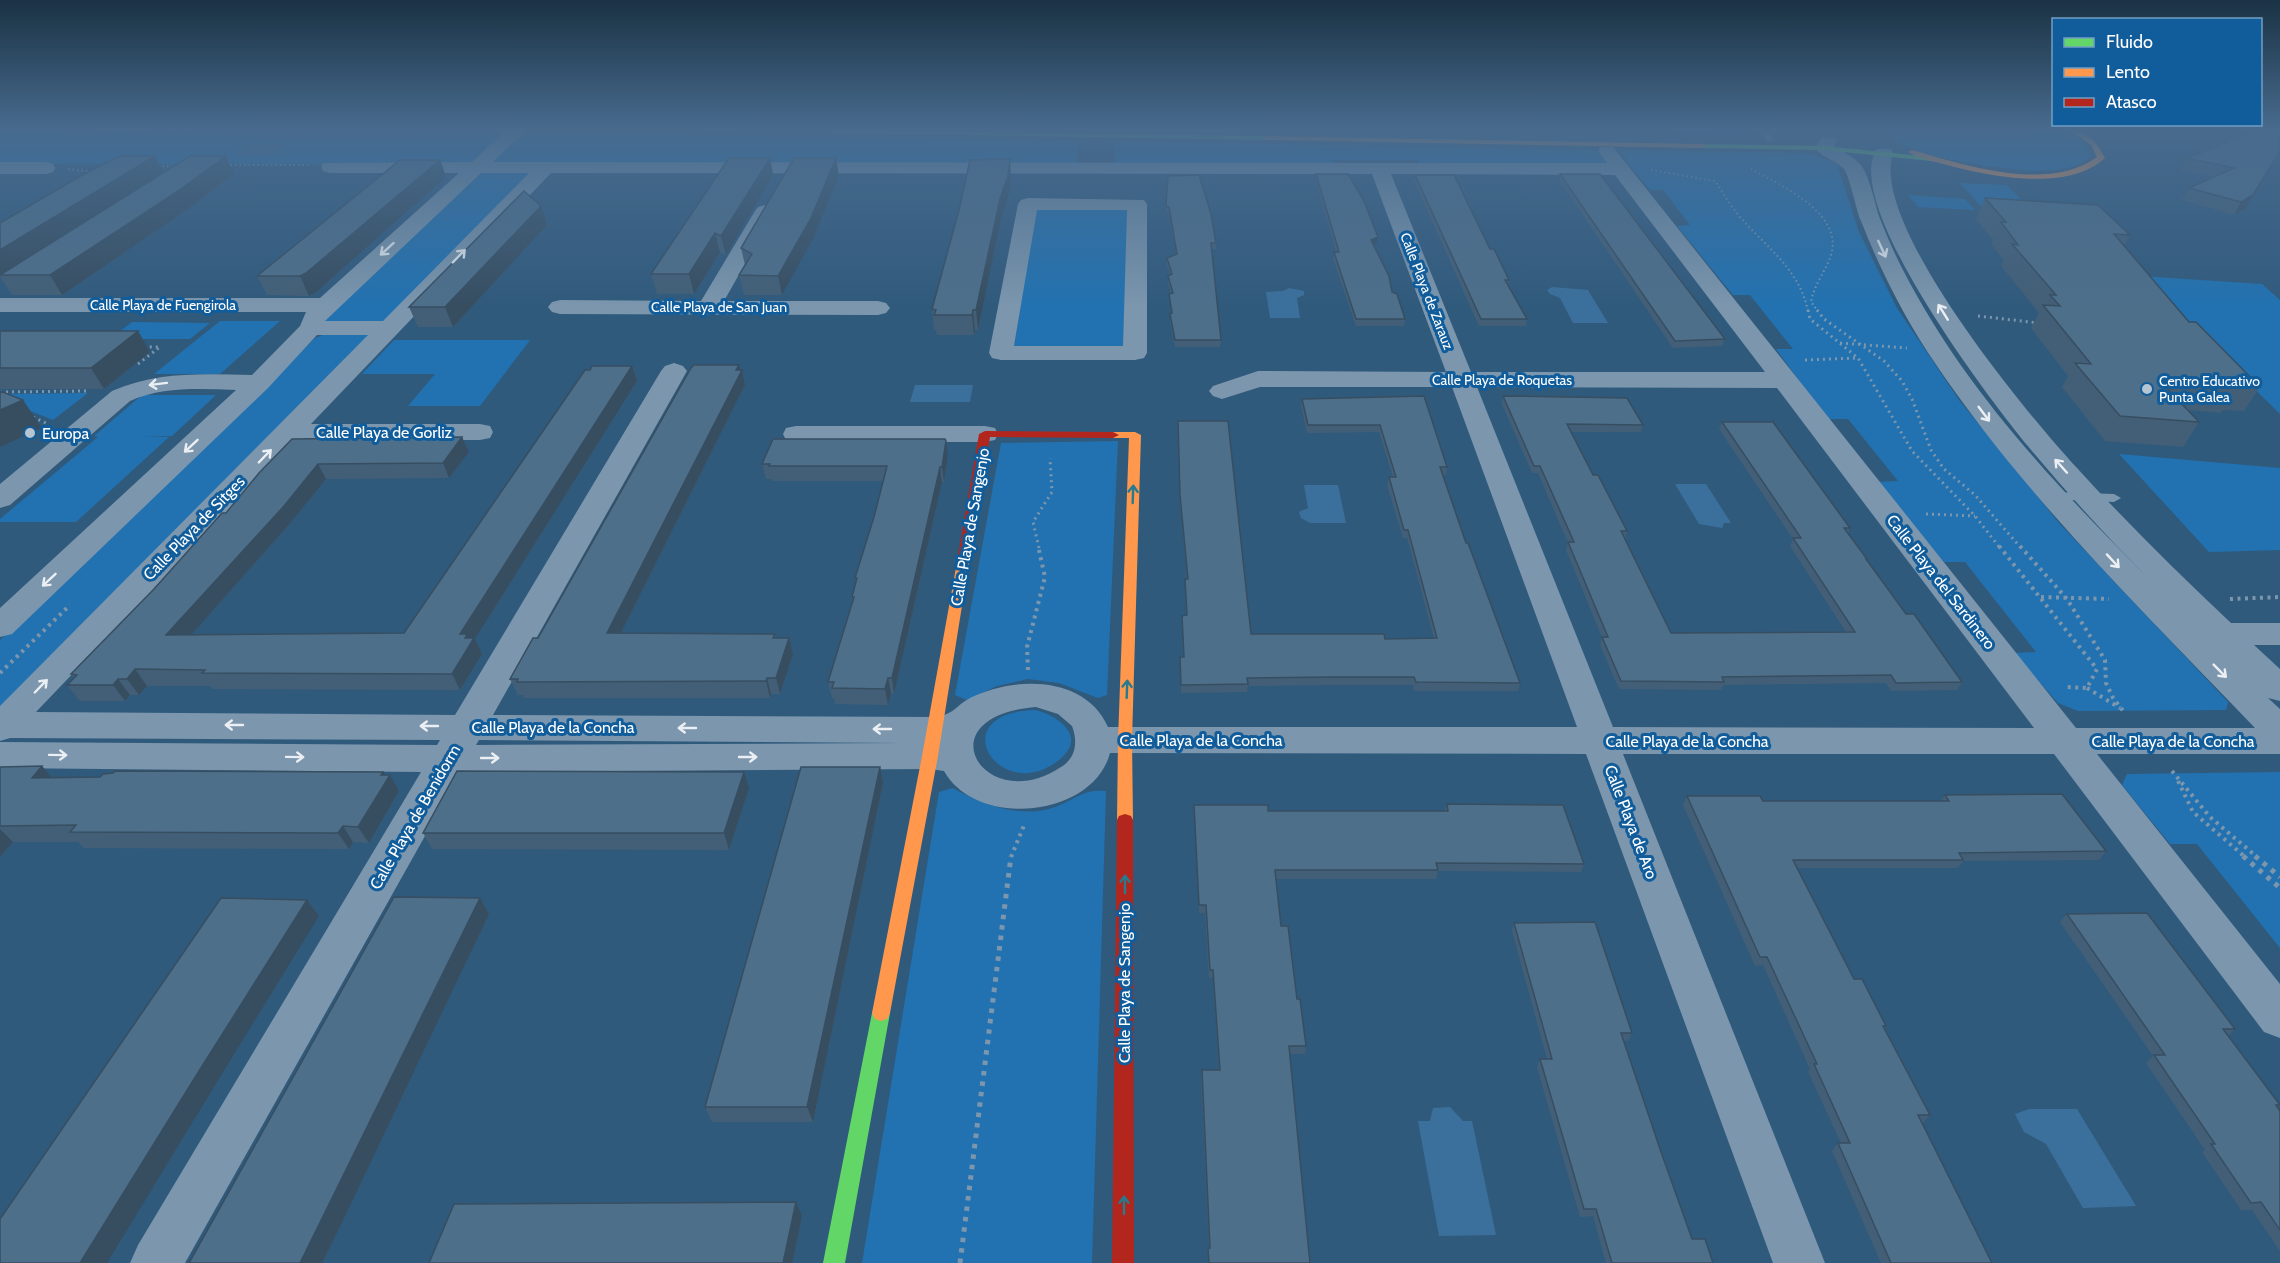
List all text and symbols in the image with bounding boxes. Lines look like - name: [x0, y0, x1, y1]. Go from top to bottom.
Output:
- legend: [2052, 18, 2262, 126]
- text: Fluido: [2106, 31, 2153, 53]
- text: Lento: [2106, 61, 2150, 83]
- text: Atasco: [2106, 91, 2157, 113]
- street label: Calle Playa de Zarauz: [1396, 230, 1458, 353]
- one-way arrow: [1876, 239, 1888, 257]
- one-way arrow: [380, 242, 395, 256]
- one-way arrow: [452, 248, 467, 263]
- street label: Calle Playa de Fuengirola: [90, 296, 236, 314]
- street label: Calle Playa de San Juan: [651, 298, 787, 316]
- one-way arrow: [1937, 304, 1949, 320]
- street label: Calle Playa de Roquetas: [1432, 371, 1572, 389]
- place label: Centro Educativo Punta Galea: [2159, 372, 2260, 406]
- one-way arrow: [149, 378, 169, 389]
- marker: Centro Educativo Punta Galea: [2140, 382, 2154, 396]
- one-way arrow: [1978, 405, 1991, 421]
- street label: Calle Playa de Gorliz: [316, 423, 453, 442]
- place label: Europa: [42, 424, 90, 443]
- marker: Europa: [23, 426, 37, 440]
- one-way arrow: [184, 439, 199, 454]
- street label: Calle Playa de Sangenjo: [947, 446, 993, 608]
- one-way arrow: [257, 448, 272, 463]
- one-way arrow: [2054, 459, 2068, 474]
- street label: Calle Playa de Sitges: [139, 472, 249, 584]
- one-way arrow: [1128, 484, 1139, 504]
- street label: Calle Playa del Sardinero: [1883, 511, 2000, 653]
- one-way arrow: [2105, 553, 2120, 568]
- one-way arrow: [42, 573, 57, 587]
- one-way arrow: [2213, 663, 2228, 678]
- one-way arrow: [33, 678, 48, 693]
- one-way arrow: [1121, 679, 1132, 699]
- street label: Calle Playa de la Concha: [472, 718, 635, 737]
- one-way arrow: [225, 719, 245, 731]
- one-way arrow: [420, 720, 440, 732]
- one-way arrow: [678, 722, 698, 734]
- one-way arrow: [873, 723, 893, 735]
- street label: Calle Playa de la Concha: [1120, 731, 1283, 750]
- street label: Calle Playa de la Concha: [1606, 732, 1769, 751]
- street label: Calle Playa de la Concha: [2092, 732, 2255, 751]
- street label: Calle Playa de Benidorm: [366, 741, 464, 893]
- one-way arrow: [48, 749, 68, 761]
- one-way arrow: [285, 751, 305, 763]
- one-way arrow: [738, 751, 758, 763]
- one-way arrow: [480, 752, 500, 764]
- street label: Calle Playa de Aro: [1601, 762, 1662, 882]
- one-way arrow: [1119, 874, 1131, 894]
- street label: Calle Playa de Sangenjo: [1115, 903, 1134, 1063]
- one-way arrow: [1118, 1195, 1130, 1215]

